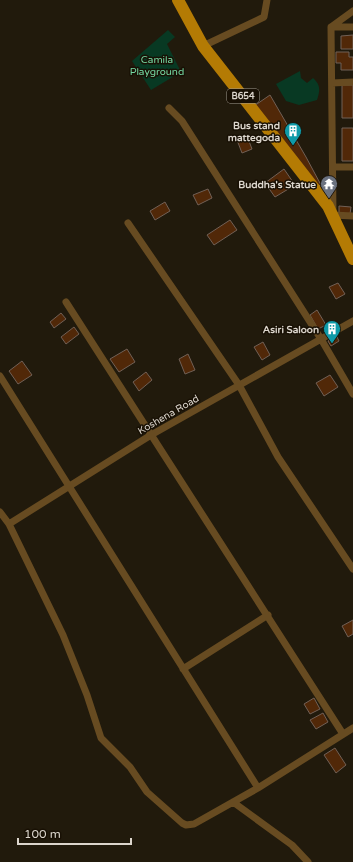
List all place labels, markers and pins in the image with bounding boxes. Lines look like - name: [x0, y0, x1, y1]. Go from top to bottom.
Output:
- place label: Bus stand mattegoda: [228, 120, 280, 144]
- building icon: Bus stand mattegoda: [283, 121, 303, 146]
- temple icon: Buddha's Statue: [319, 174, 339, 199]
- place label: Buddha's Statue: [238, 179, 316, 191]
- building icon: Asiri Saloon: [322, 319, 342, 344]
- place label: Asiri Saloon: [263, 324, 319, 336]

